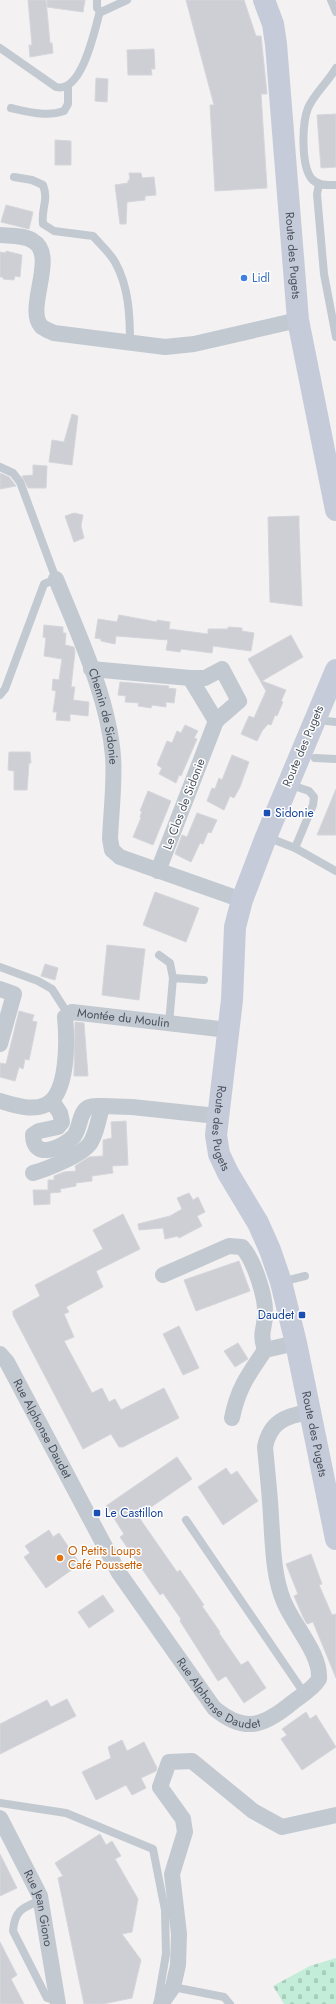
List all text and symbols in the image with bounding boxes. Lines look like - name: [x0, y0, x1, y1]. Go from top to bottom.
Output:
- street label: Route des Pugets: [280, 211, 305, 300]
- place label: Lidl: [252, 269, 270, 287]
- marker: Lidl: [239, 273, 249, 283]
- street label: Chemin de Sidonie: [84, 666, 122, 765]
- street label: Route des Pugets: [278, 702, 328, 790]
- street label: Le Clos de Sidonie: [158, 756, 210, 852]
- place label: Sidonie: [275, 804, 314, 822]
- marker: Sidonie: [262, 808, 272, 818]
- street label: Montée du Moulin: [76, 1004, 171, 1032]
- street label: Route des Pugets: [207, 1084, 235, 1174]
- place label: Daudet: [258, 1306, 294, 1324]
- marker: Daudet: [297, 1310, 307, 1320]
- street label: Rue Alphonse Daudet: [9, 1376, 76, 1482]
- street label: Route des Pugets: [297, 1389, 332, 1479]
- place label: Le Castillon: [105, 1504, 163, 1522]
- marker: Le Castillon: [92, 1508, 102, 1518]
- place label: O Petits Loups Café Poussette: [68, 1542, 142, 1574]
- marker: O Petits Loups Café Poussette: [55, 1553, 65, 1563]
- street label: Rue Alphonse Daudet: [172, 1654, 263, 1733]
- street label: Rue Jean Giono: [19, 1867, 57, 1948]

